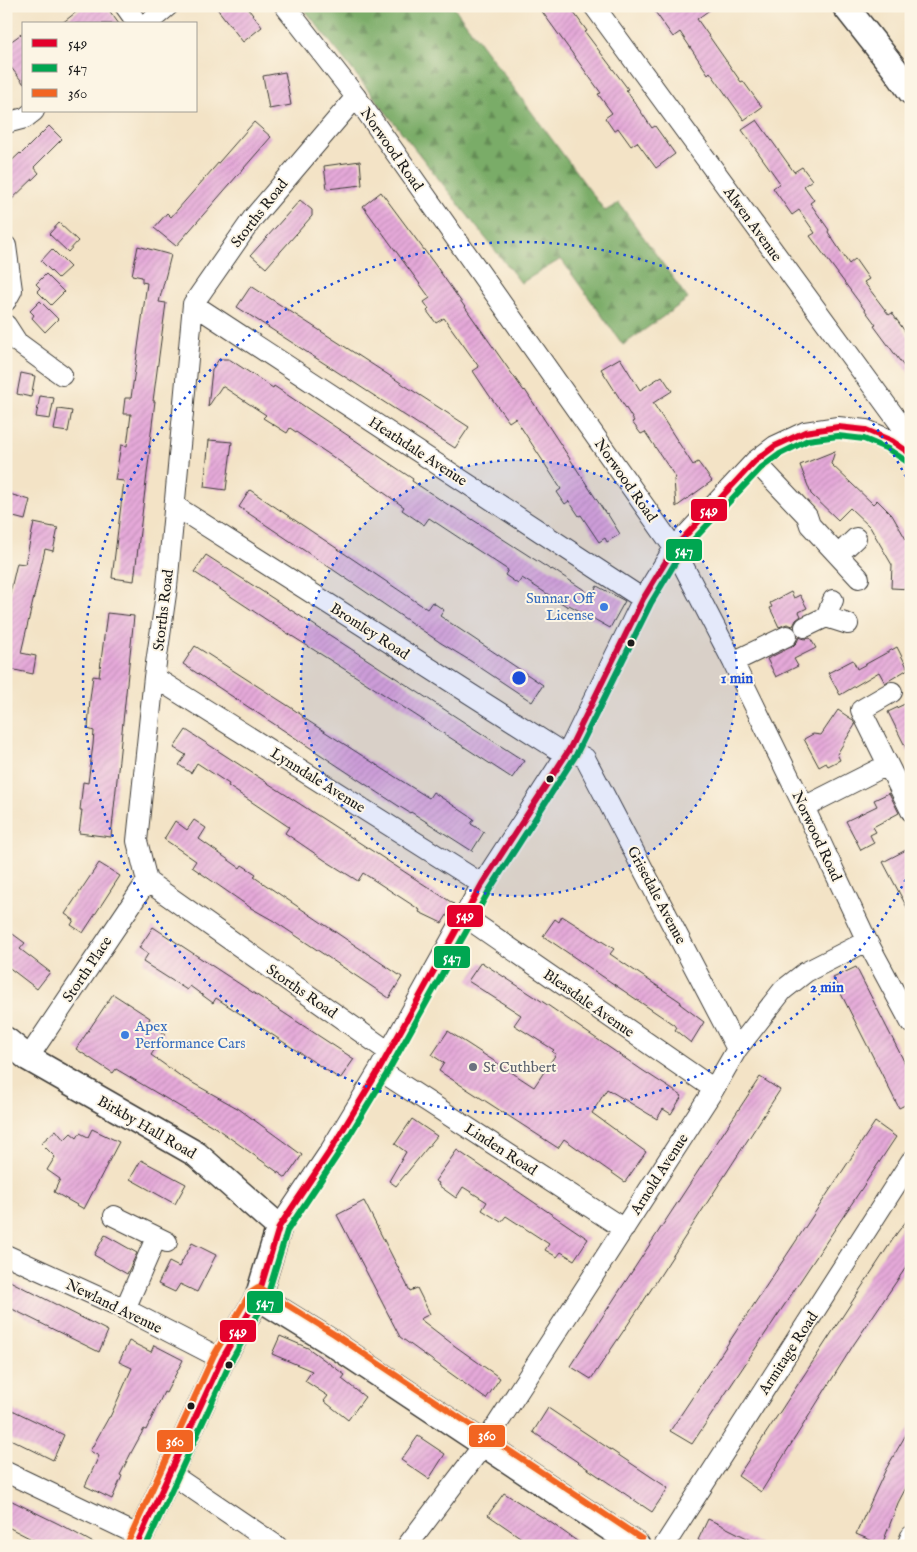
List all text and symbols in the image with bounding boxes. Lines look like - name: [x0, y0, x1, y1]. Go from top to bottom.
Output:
- legend: [22, 22, 198, 112]
- text: 549: [68, 34, 87, 53]
- text: 547: [68, 58, 87, 77]
- text: 360: [68, 84, 87, 103]
- street label: Norwood Road: [356, 104, 428, 195]
- street label: Storths Road: [227, 174, 293, 251]
- street label: Alwen Avenue: [719, 182, 786, 265]
- street label: Heathdale Avenue: [365, 413, 471, 490]
- street label: Norwood Road: [590, 435, 662, 526]
- line badge: 549: [690, 498, 728, 522]
- text: 549: [700, 502, 718, 520]
- line badge: 547: [665, 538, 703, 562]
- text: 547: [675, 542, 693, 560]
- street label: Storths Road: [149, 567, 178, 652]
- place label: Sunnar Off License: [526, 589, 596, 625]
- street label: Bromley Road: [327, 599, 414, 665]
- marker: Sunnar Off License: [598, 601, 610, 613]
- unlabelled marker: [626, 638, 636, 648]
- centre of rings: [510, 669, 528, 687]
- text: 1 min: [721, 669, 753, 688]
- street label: Lynndale Avenue: [267, 744, 369, 817]
- unlabelled marker: [545, 774, 555, 784]
- street label: Norwood Road: [787, 788, 846, 885]
- street label: Grisedale Avenue: [623, 843, 690, 948]
- line badge: 549: [446, 904, 484, 928]
- text: 549: [456, 907, 474, 925]
- street label: Storth Place: [58, 933, 116, 1006]
- line badge: 547: [433, 945, 471, 969]
- text: 547: [443, 949, 461, 967]
- street label: Storths Road: [263, 960, 342, 1023]
- street label: Bleasdale Avenue: [539, 965, 638, 1042]
- text: 2 min: [810, 978, 844, 997]
- place label: Apex Performance Cars: [134, 1017, 245, 1053]
- marker: Apex Performance Cars: [119, 1029, 131, 1041]
- place label: St Cuthbert: [483, 1058, 556, 1077]
- marker: St Cuthbert: [467, 1061, 479, 1073]
- street label: Birkby Hall Road: [94, 1092, 200, 1164]
- street label: Linden Road: [461, 1119, 541, 1180]
- street label: Arnold Avenue: [626, 1130, 693, 1219]
- street label: Newland Avenue: [62, 1275, 165, 1338]
- line badge: 547: [246, 1290, 284, 1314]
- text: 547: [256, 1294, 274, 1312]
- street label: Armitage Road: [754, 1307, 823, 1399]
- line badge: 549: [219, 1319, 257, 1343]
- text: 549: [229, 1323, 247, 1341]
- unlabelled marker: [224, 1360, 234, 1370]
- unlabelled marker: [186, 1401, 196, 1411]
- line badge: 360: [468, 1424, 506, 1448]
- text: 360: [478, 1427, 496, 1445]
- line badge: 360: [156, 1429, 194, 1453]
- text: 360: [166, 1433, 184, 1451]

